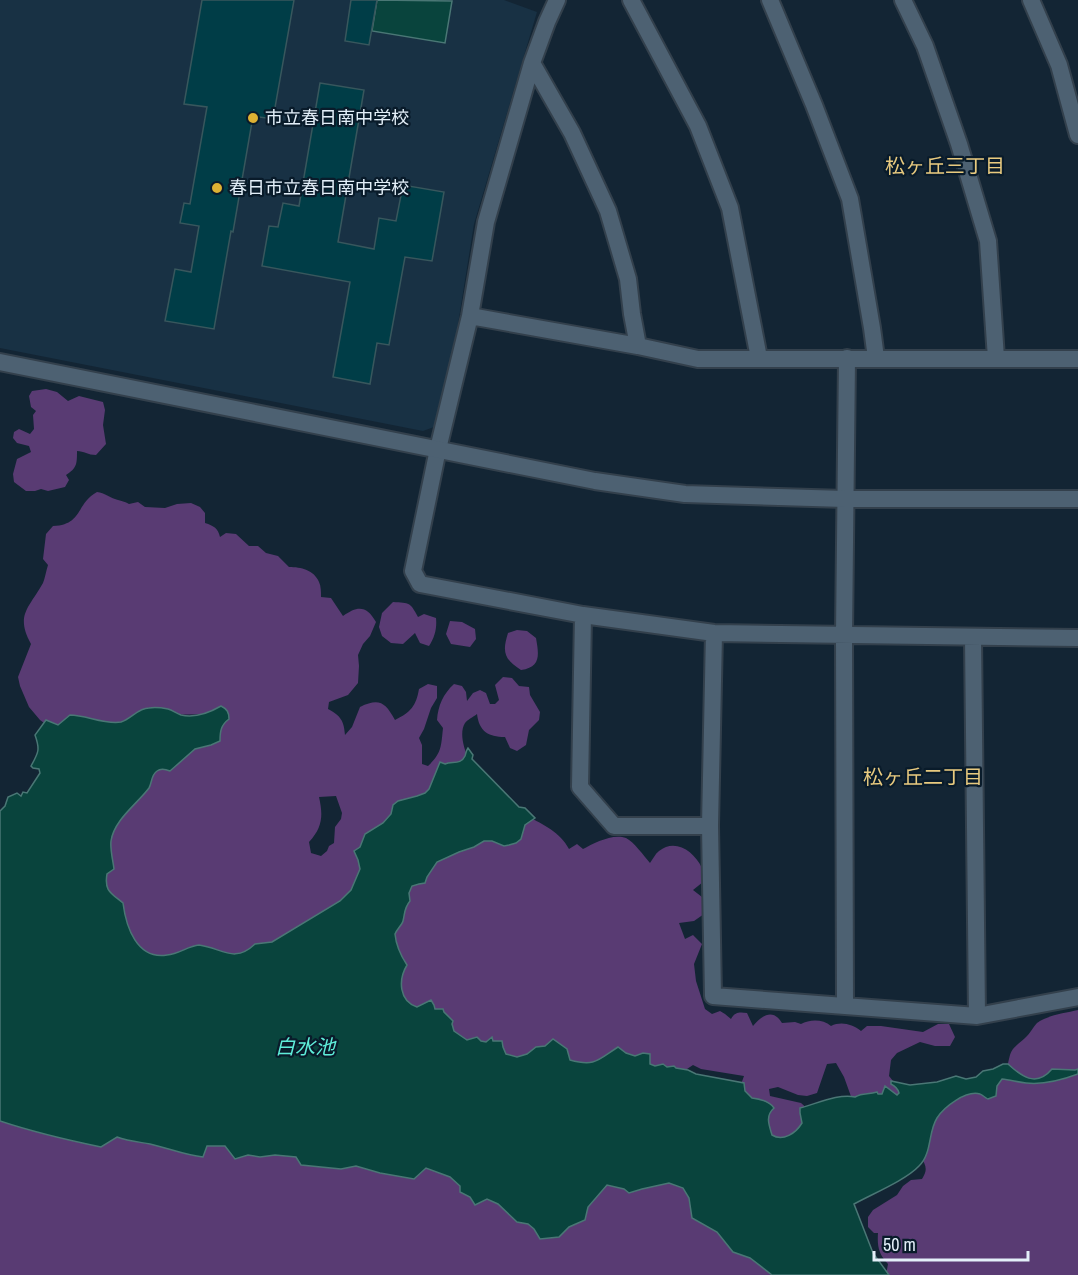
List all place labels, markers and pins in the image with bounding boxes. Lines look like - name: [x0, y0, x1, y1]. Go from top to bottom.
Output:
- place label: 市立春日南中学校: [265, 105, 409, 130]
- marker: 市立春日南中学校: [246, 111, 260, 125]
- place label: 春日市立春日南中学校: [229, 175, 409, 200]
- marker: 春日市立春日南中学校: [210, 181, 224, 195]

